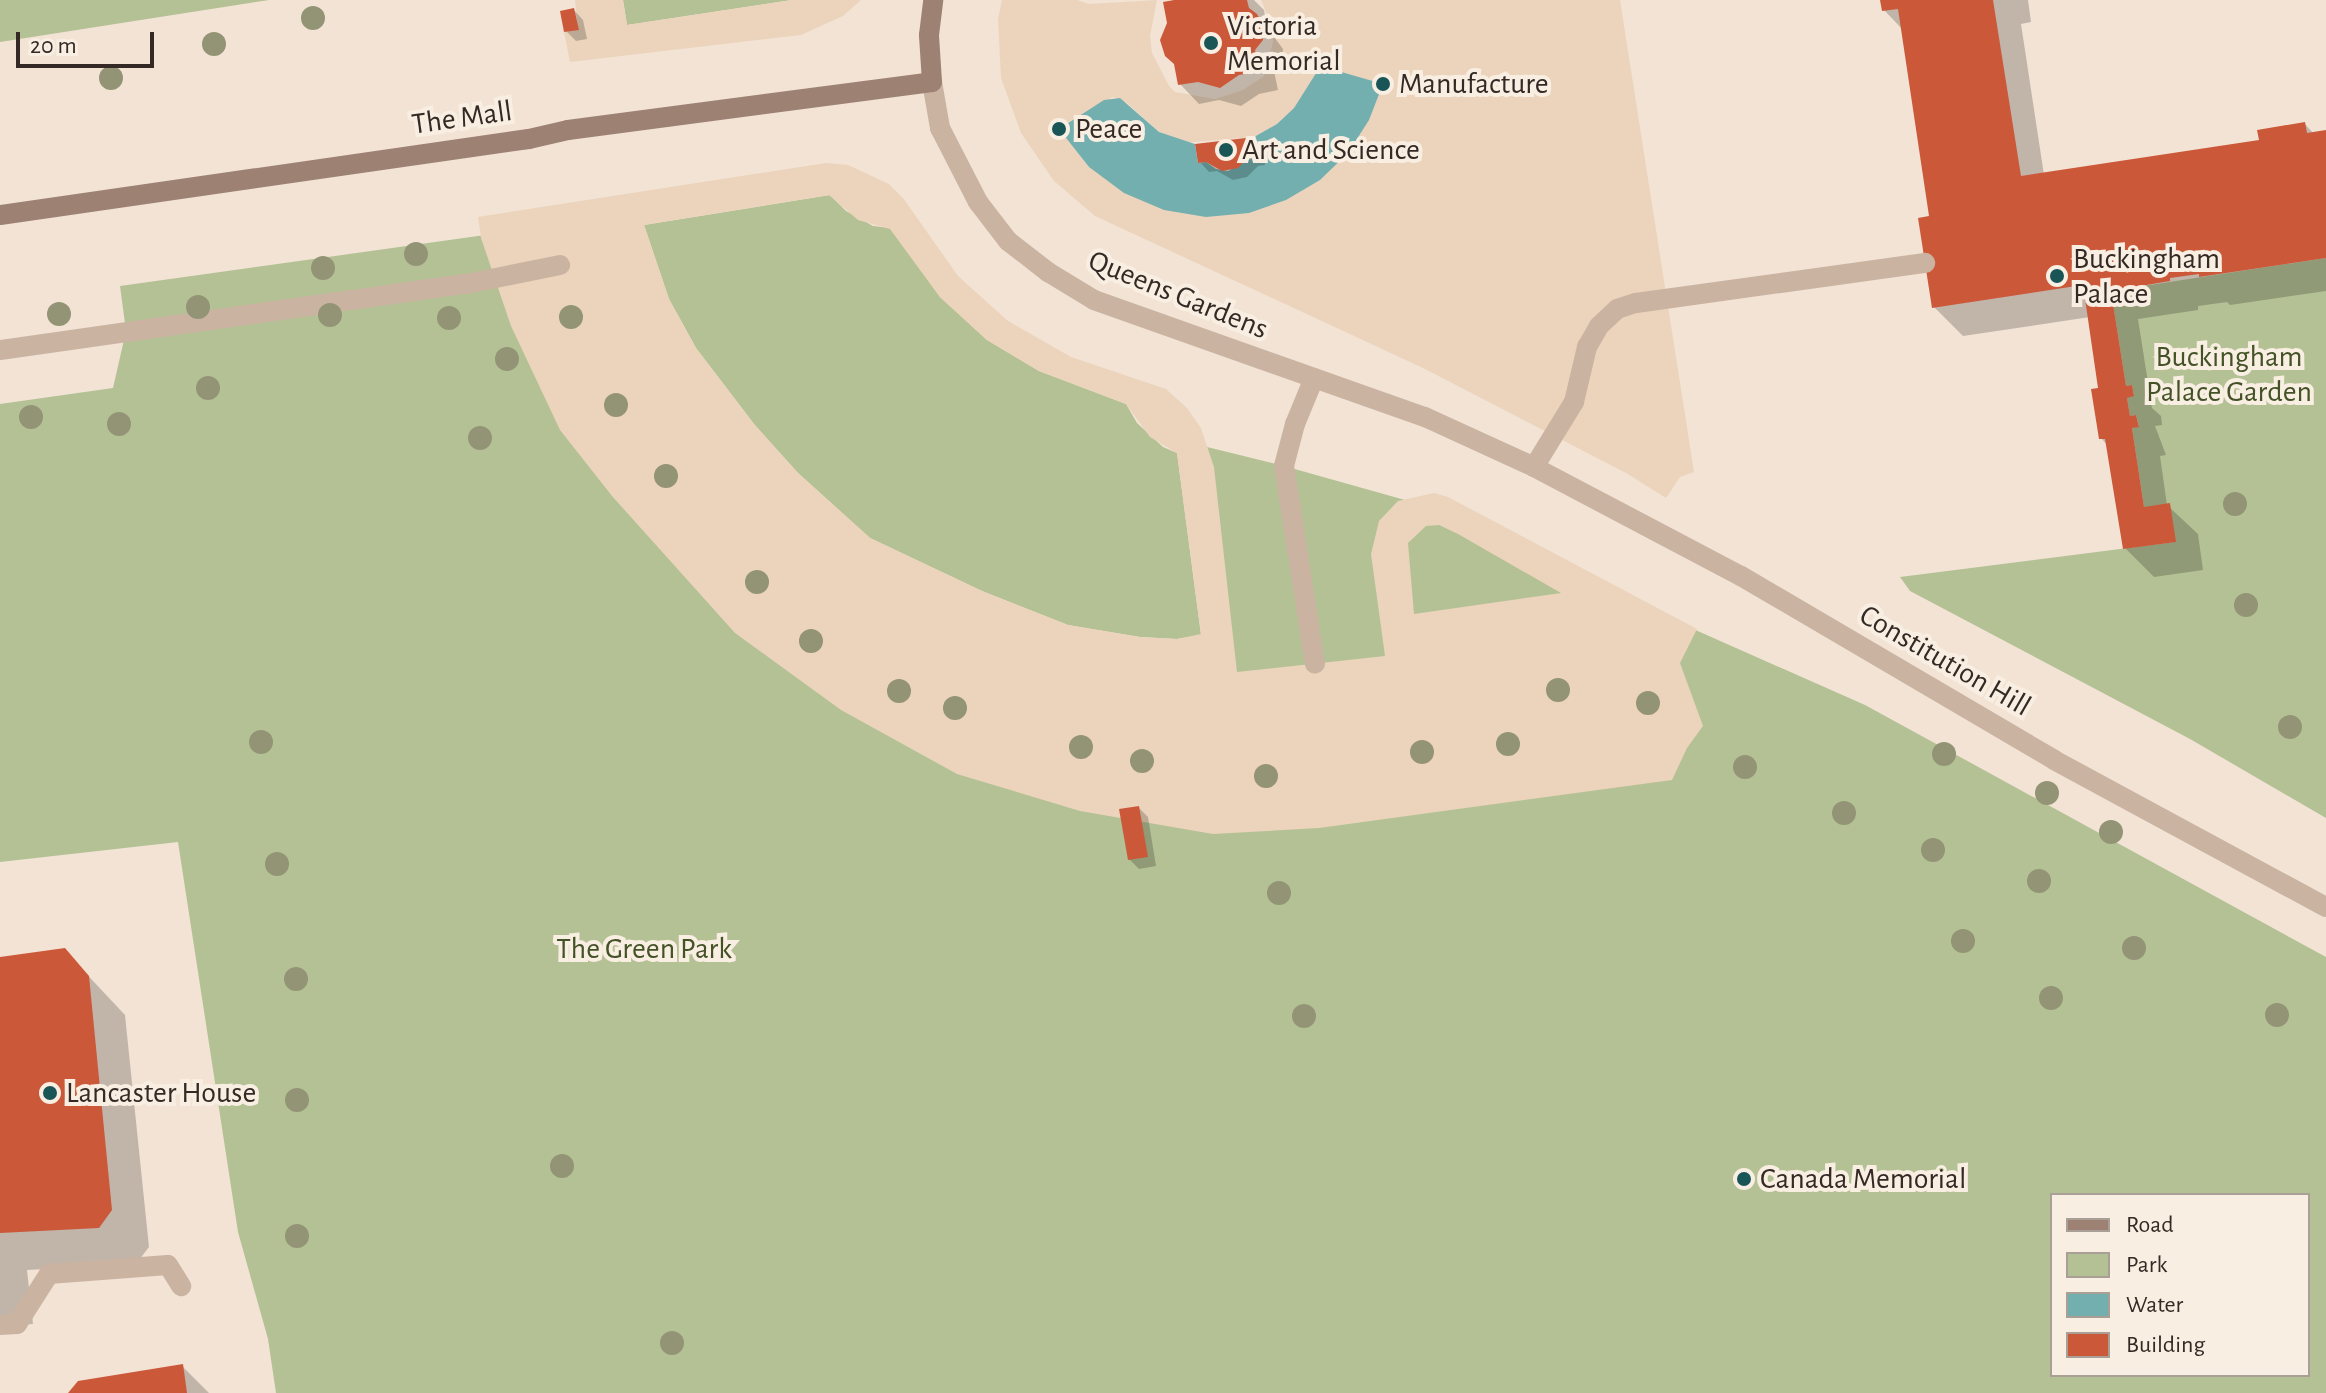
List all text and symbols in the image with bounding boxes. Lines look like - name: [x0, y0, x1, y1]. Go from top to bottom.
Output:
- place label: Victoria Memorial: [1227, 8, 1341, 78]
- scale bar: [20, 16, 158, 66]
- text: 20 m: [30, 34, 77, 58]
- marker: Victoria Memorial: [1202, 34, 1220, 52]
- place label: Manufacture: [1399, 66, 1549, 102]
- marker: Manufacture: [1374, 75, 1392, 93]
- street label: The Mall: [410, 93, 514, 143]
- place label: Peace: [1075, 111, 1142, 147]
- marker: Peace: [1050, 120, 1068, 138]
- place label: Art and Science: [1242, 132, 1420, 168]
- marker: Art and Science: [1217, 141, 1235, 159]
- place label: Buckingham Palace: [2073, 241, 2220, 312]
- street label: Queens Gardens: [1083, 243, 1273, 347]
- marker: Buckingham Palace: [2048, 267, 2066, 285]
- park label: Buckingham Palace Garden: [2146, 339, 2312, 410]
- street label: Constitution Hill: [1853, 597, 2037, 725]
- park label: The Green Park: [556, 931, 732, 967]
- place label: Lancaster House: [66, 1075, 256, 1111]
- marker: Lancaster House: [41, 1084, 59, 1102]
- place label: Canada Memorial: [1760, 1161, 1966, 1197]
- marker: Canada Memorial: [1735, 1170, 1753, 1188]
- legend: [2050, 1193, 2310, 1377]
- text: Road: [2126, 1213, 2174, 1237]
- text: Park: [2126, 1253, 2167, 1277]
- text: Water: [2126, 1293, 2183, 1317]
- text: Building: [2126, 1333, 2205, 1357]

